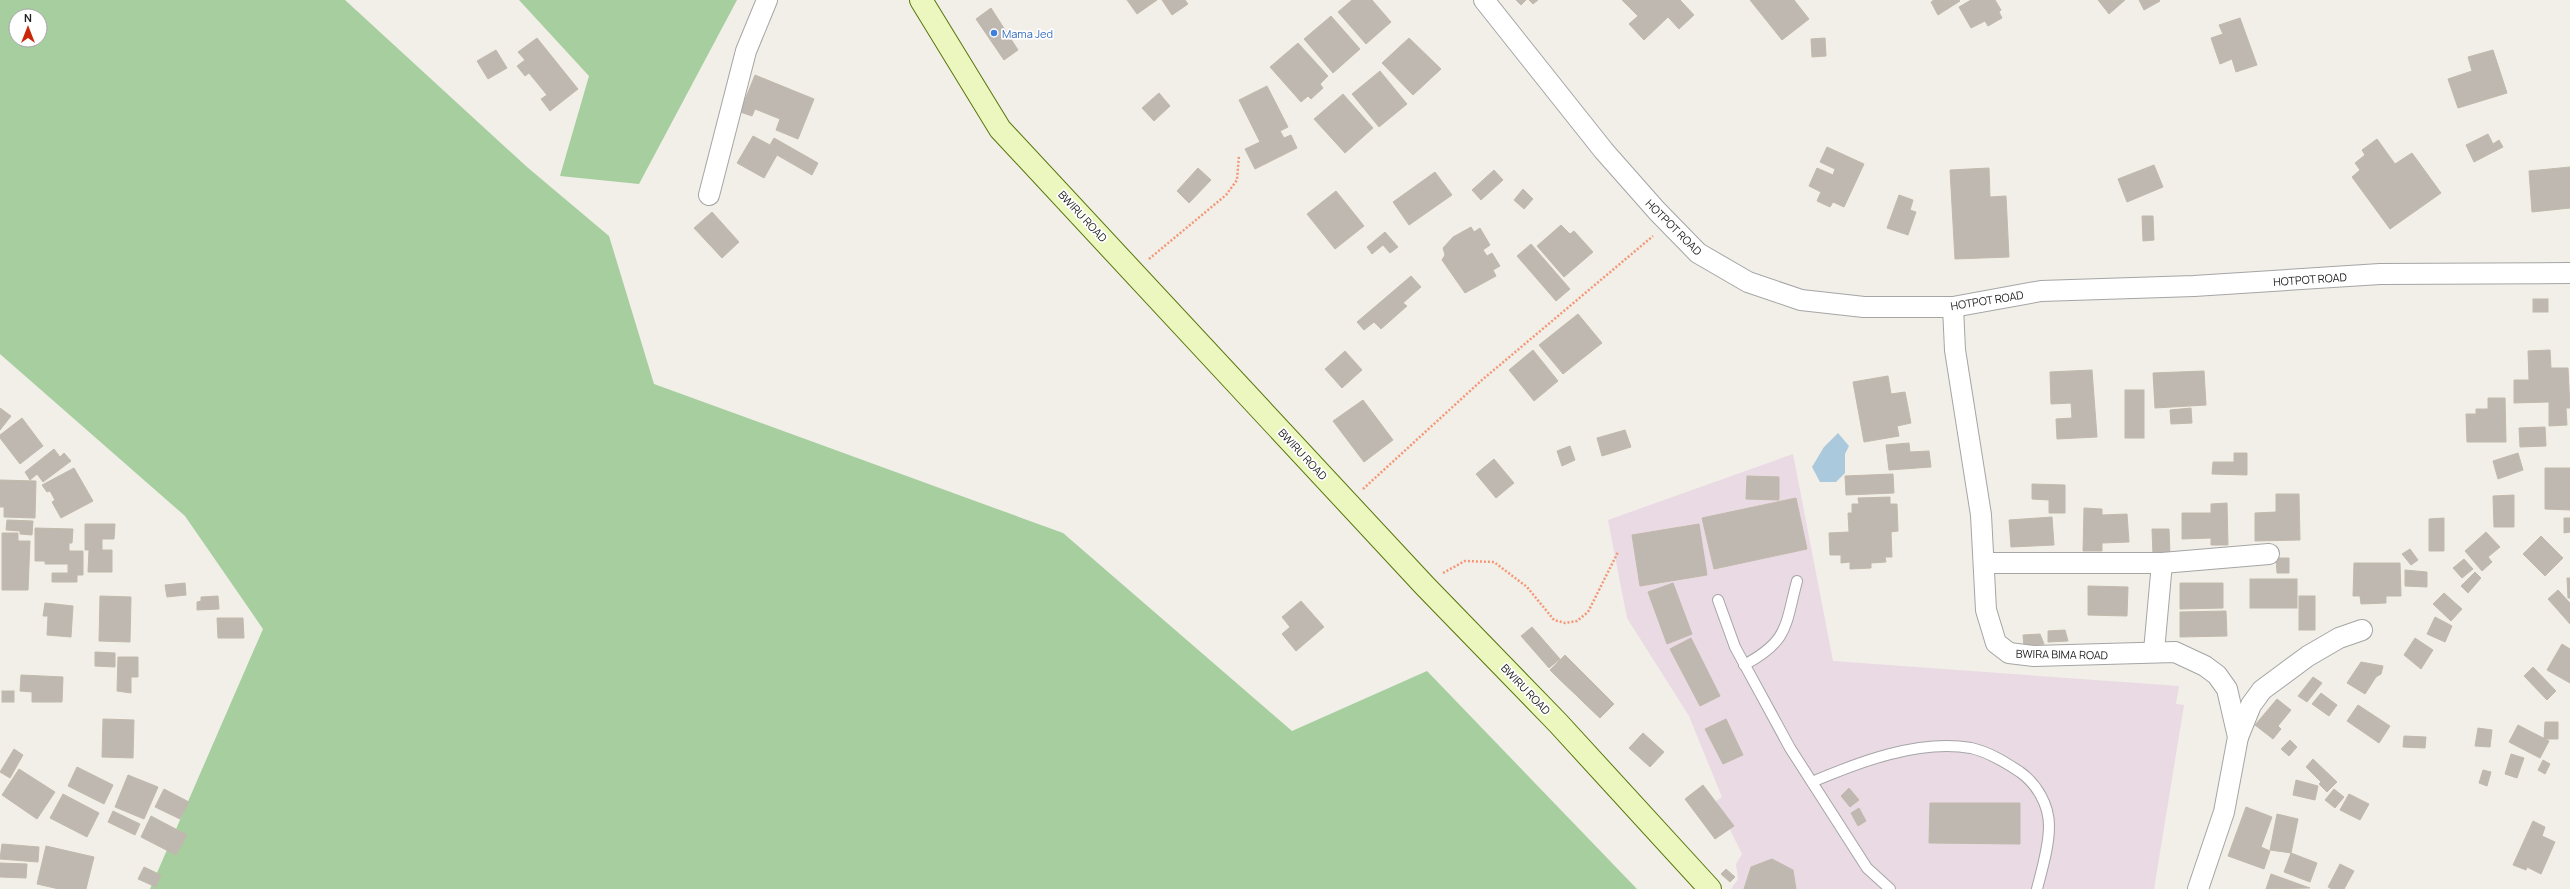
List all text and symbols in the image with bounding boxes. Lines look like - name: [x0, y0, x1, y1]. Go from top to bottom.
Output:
- north arrow: [8, 8, 48, 48]
- text: N: [24, 10, 32, 25]
- place label: Mama Jed: [1002, 26, 1053, 41]
- marker: Mama Jed: [989, 28, 999, 38]
- street label: BWIRU ROAD: [1055, 187, 1111, 245]
- street label: HOTPOT ROAD: [1643, 196, 1705, 258]
- street label: HOTPOT ROAD: [2273, 269, 2347, 289]
- street label: HOTPOT ROAD: [1949, 287, 2025, 313]
- street label: BWIRU ROAD: [1275, 425, 1331, 483]
- street label: BWIRA BIMA ROAD: [2016, 646, 2108, 662]
- street label: BWIRU ROAD: [1498, 660, 1554, 718]

